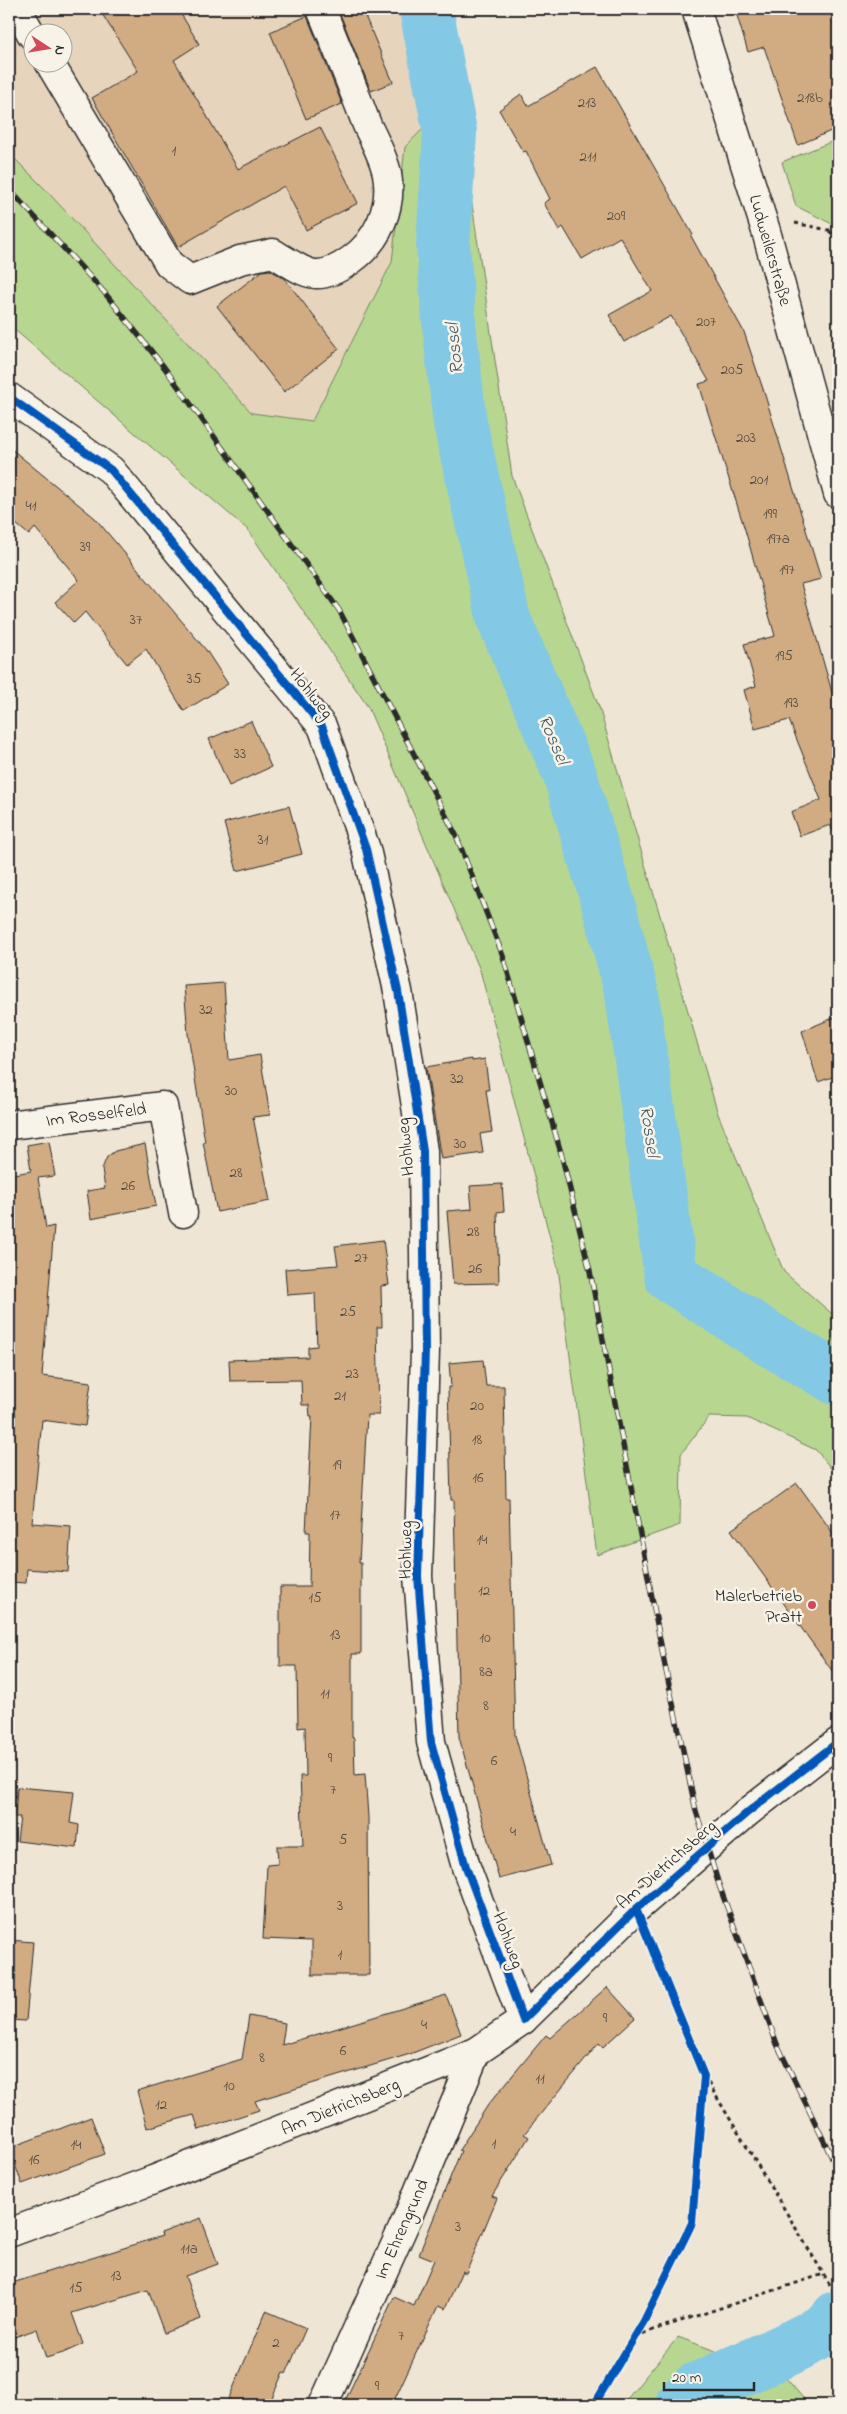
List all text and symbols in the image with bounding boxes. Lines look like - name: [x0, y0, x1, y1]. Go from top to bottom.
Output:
- north arrow: [22, 22, 72, 72]
- text: N: [48, 44, 71, 57]
- house number: 218b: [797, 87, 823, 109]
- house number: 213: [578, 92, 596, 114]
- house number: 1: [172, 140, 177, 162]
- house number: 211: [580, 146, 597, 168]
- street label: Ludweilerstraße: [741, 192, 798, 310]
- house number: 209: [607, 205, 626, 227]
- house number: 207: [696, 311, 716, 333]
- water label: Rossel: [440, 319, 471, 376]
- house number: 205: [721, 359, 744, 381]
- house number: 203: [736, 427, 756, 449]
- house number: 201: [750, 469, 769, 491]
- house number: 41: [26, 495, 37, 517]
- house number: 199: [763, 503, 777, 525]
- house number: 197a: [766, 528, 790, 550]
- house number: 39: [80, 536, 91, 558]
- house number: 197: [779, 559, 795, 581]
- house number: 37: [130, 609, 142, 631]
- house number: 195: [775, 645, 793, 667]
- street label: Hohlweg: [281, 663, 339, 726]
- house number: 35: [187, 668, 202, 690]
- house number: 193: [783, 692, 799, 714]
- water label: Rossel: [530, 711, 576, 772]
- house number: 33: [234, 743, 246, 765]
- house number: 31: [258, 829, 269, 851]
- house number: 32: [199, 999, 213, 1021]
- house number: 32: [450, 1068, 464, 1090]
- house number: 30: [225, 1080, 238, 1102]
- street label: Im Rosselfeld: [45, 1097, 148, 1135]
- water label: Rossel: [632, 1104, 666, 1161]
- street label: Hohlweg: [391, 1116, 424, 1177]
- house number: 30: [454, 1133, 467, 1155]
- house number: 28: [229, 1162, 243, 1184]
- house number: 26: [121, 1175, 135, 1197]
- house number: 28: [466, 1221, 480, 1243]
- house number: 27: [354, 1247, 368, 1269]
- house number: 26: [468, 1258, 482, 1280]
- house number: 25: [340, 1301, 356, 1323]
- house number: 23: [345, 1363, 359, 1385]
- house number: 21: [334, 1385, 346, 1407]
- house number: 20: [470, 1395, 484, 1417]
- house number: 18: [472, 1429, 483, 1451]
- house number: 19: [332, 1454, 342, 1476]
- house number: 16: [472, 1467, 484, 1489]
- house number: 17: [330, 1504, 340, 1526]
- street label: Hohlweg: [393, 1520, 422, 1580]
- house number: 14: [477, 1529, 487, 1551]
- house number: 12: [478, 1580, 491, 1602]
- place label: Malerbetrieb Pratt: [715, 1584, 802, 1631]
- house number: 15: [308, 1587, 322, 1609]
- marker: Malerbetrieb Pratt: [806, 1599, 818, 1611]
- house number: 13: [330, 1624, 340, 1646]
- house number: 10: [479, 1627, 491, 1649]
- house number: 8a: [479, 1661, 493, 1683]
- house number: 11: [320, 1683, 330, 1705]
- house number: 8: [483, 1695, 489, 1717]
- house number: 9: [328, 1747, 333, 1769]
- house number: 6: [491, 1750, 498, 1772]
- house number: 7: [330, 1779, 336, 1801]
- street label: Am Dietrichsberg: [611, 1814, 724, 1917]
- house number: 4: [510, 1821, 516, 1843]
- house number: 5: [339, 1829, 348, 1851]
- house number: 3: [337, 1895, 343, 1917]
- street label: Hohlweg: [484, 1909, 529, 1973]
- house number: 1: [338, 1944, 343, 1966]
- house number: 9: [603, 2007, 608, 2029]
- house number: 4: [421, 2014, 427, 2036]
- house number: 6: [340, 2040, 347, 2062]
- house number: 8: [259, 2047, 265, 2069]
- house number: 11: [535, 2068, 545, 2090]
- street label: Am Dietrichsberg: [278, 2072, 404, 2144]
- house number: 10: [223, 2075, 235, 2097]
- house number: 12: [155, 2094, 168, 2116]
- house number: 1: [492, 2133, 497, 2155]
- house number: 14: [71, 2134, 81, 2156]
- house number: 16: [28, 2149, 40, 2171]
- street label: Im Ehrengrund: [369, 2175, 437, 2285]
- house number: 3: [455, 2216, 461, 2238]
- house number: 11a: [180, 2238, 198, 2260]
- house number: 13: [111, 2265, 121, 2287]
- house number: 15: [69, 2277, 83, 2299]
- house number: 7: [398, 2325, 404, 2347]
- house number: 2: [272, 2332, 280, 2354]
- scale bar: [664, 2359, 754, 2391]
- text: 20 m: [672, 2367, 702, 2389]
- house number: 9: [375, 2375, 380, 2397]

